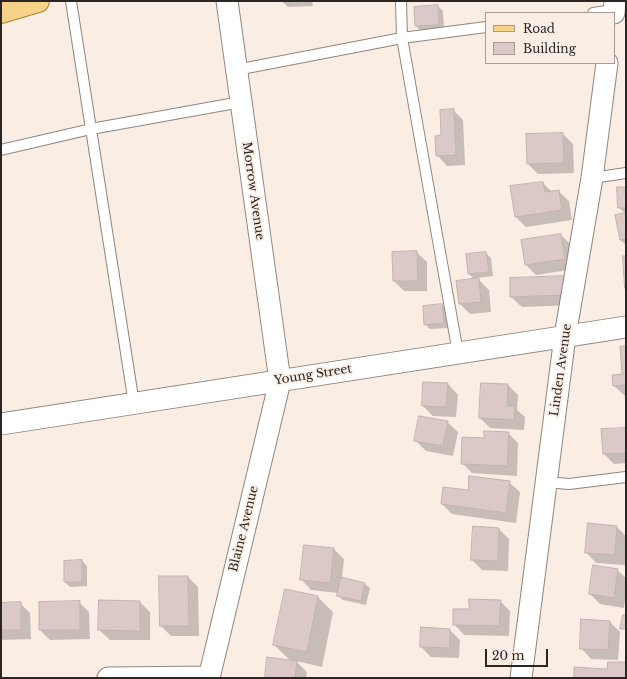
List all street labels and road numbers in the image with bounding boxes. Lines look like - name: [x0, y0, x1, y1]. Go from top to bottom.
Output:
- street label: Morrow Avenue: [239, 141, 267, 241]
- street label: Linden Avenue: [547, 323, 575, 417]
- street label: Young Street: [273, 362, 353, 388]
- street label: Blaine Avenue: [226, 485, 262, 573]

